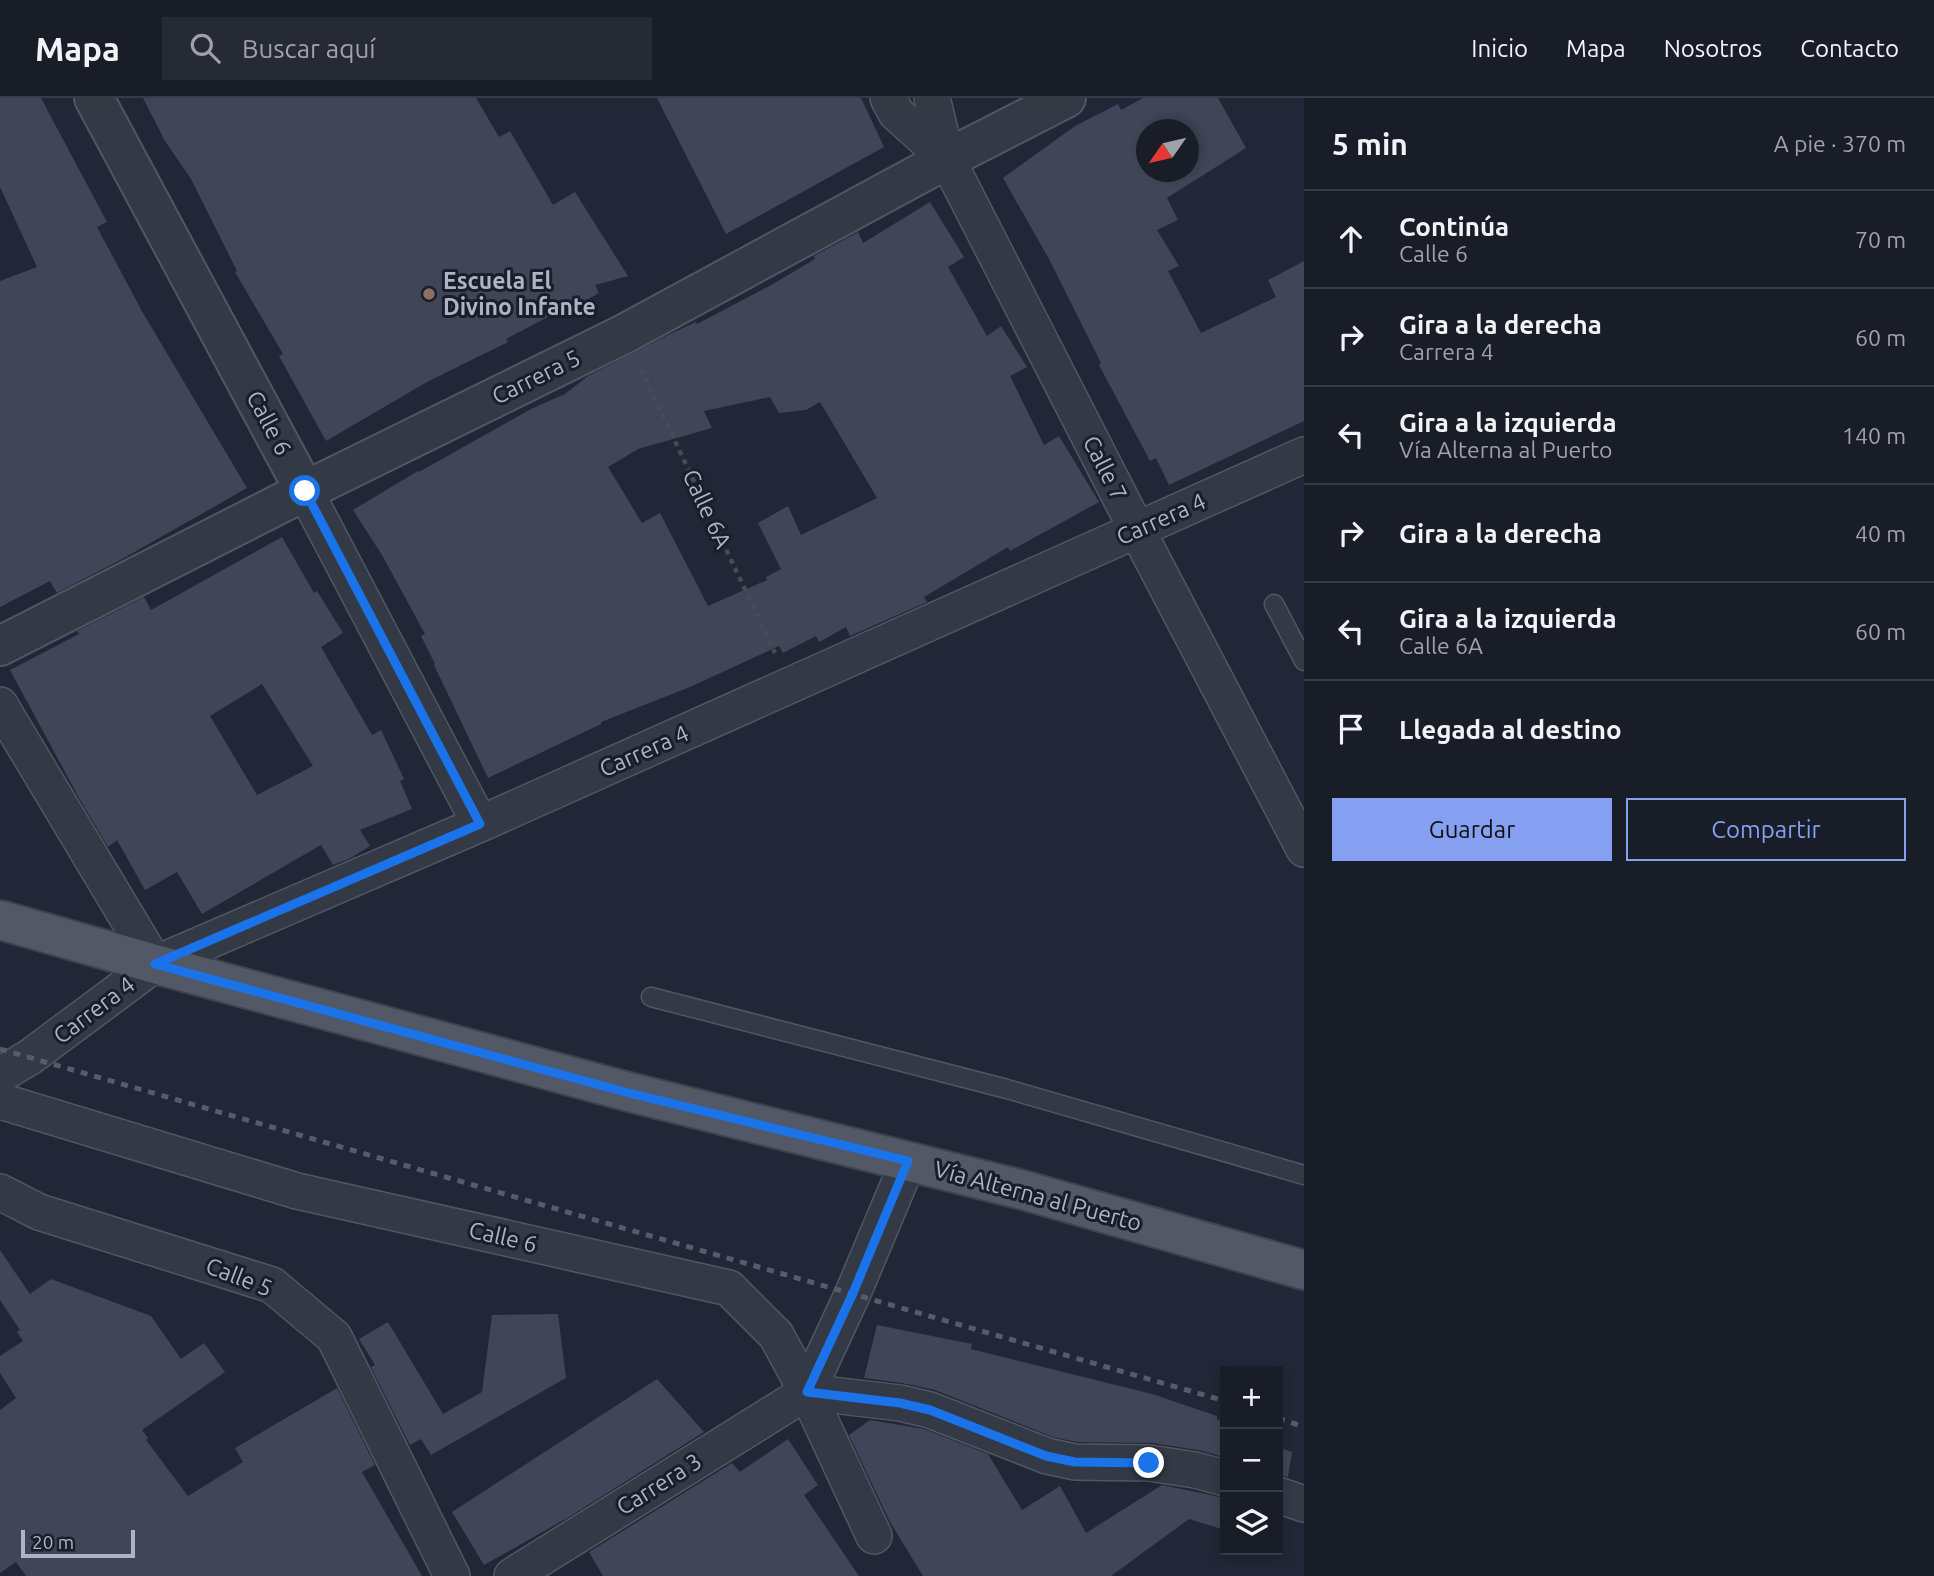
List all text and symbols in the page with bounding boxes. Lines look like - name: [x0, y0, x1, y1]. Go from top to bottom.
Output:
- search box: [162, 17, 652, 80]
- icon: search: [186, 29, 224, 67]
- text: Mapa: [35, 30, 120, 67]
- text: Buscar aquí: [242, 34, 376, 63]
- text: Inicio: [1471, 35, 1528, 62]
- text: Mapa: [1566, 35, 1626, 62]
- text: Nosotros: [1664, 35, 1762, 62]
- text: Contacto: [1800, 35, 1899, 62]
- north arrow: [1136, 119, 1199, 182]
- text: 5 min: [1332, 127, 1408, 161]
- text: A pie · 370 m: [1774, 131, 1906, 156]
- text: Continúa: [1399, 212, 1509, 241]
- icon: ahead: [1332, 220, 1370, 258]
- text: 70 m: [1855, 227, 1906, 252]
- text: Calle 6: [1399, 241, 1468, 266]
- place label: Escuela El Divino Infante: [443, 268, 596, 319]
- marker: Escuela El Divino Infante: [421, 286, 437, 302]
- text: Gira a la derecha: [1399, 310, 1602, 339]
- icon: right: [1332, 318, 1370, 356]
- text: 60 m: [1855, 325, 1906, 350]
- text: Carrera 4: [1399, 339, 1494, 364]
- street label: Carrera 5: [488, 345, 584, 409]
- street label: Calle 6: [242, 386, 297, 459]
- text: Gira a la izquierda: [1399, 408, 1617, 437]
- icon: left: [1332, 416, 1370, 454]
- text: 140 m: [1842, 423, 1906, 448]
- street label: Calle 7: [1079, 431, 1132, 504]
- text: Vía Alterna al Puerto: [1399, 437, 1613, 462]
- street label: Calle 6A: [678, 465, 737, 552]
- route start: [289, 475, 320, 506]
- street label: Carrera 4: [1112, 488, 1209, 549]
- icon: right: [1332, 514, 1370, 552]
- text: Gira a la derecha: [1399, 519, 1602, 548]
- text: 40 m: [1855, 521, 1906, 546]
- text: Gira a la izquierda: [1399, 604, 1617, 633]
- icon: left: [1332, 612, 1370, 650]
- text: 60 m: [1855, 619, 1906, 644]
- text: Calle 6A: [1399, 633, 1483, 658]
- icon: arrive: [1332, 710, 1370, 748]
- text: Llegada al destino: [1399, 715, 1622, 744]
- street label: Carrera 4: [595, 720, 692, 781]
- button: Guardar: [1332, 798, 1612, 861]
- button: Compartir: [1626, 798, 1906, 861]
- street label: Carrera 4: [48, 971, 139, 1048]
- street label: Vía Alterna al Puerto: [932, 1156, 1144, 1235]
- street label: Calle 6: [467, 1217, 540, 1256]
- street label: Calle 5: [203, 1253, 276, 1301]
- map controls: [1220, 1366, 1283, 1555]
- button: +: [1220, 1366, 1283, 1429]
- button: −: [1220, 1429, 1283, 1492]
- route end: [1133, 1447, 1164, 1478]
- street label: Carrera 3: [612, 1448, 706, 1519]
- button: layers: [1220, 1492, 1283, 1555]
- scale bar: [21, 1527, 135, 1559]
- text: 20 m: [32, 1531, 74, 1553]

